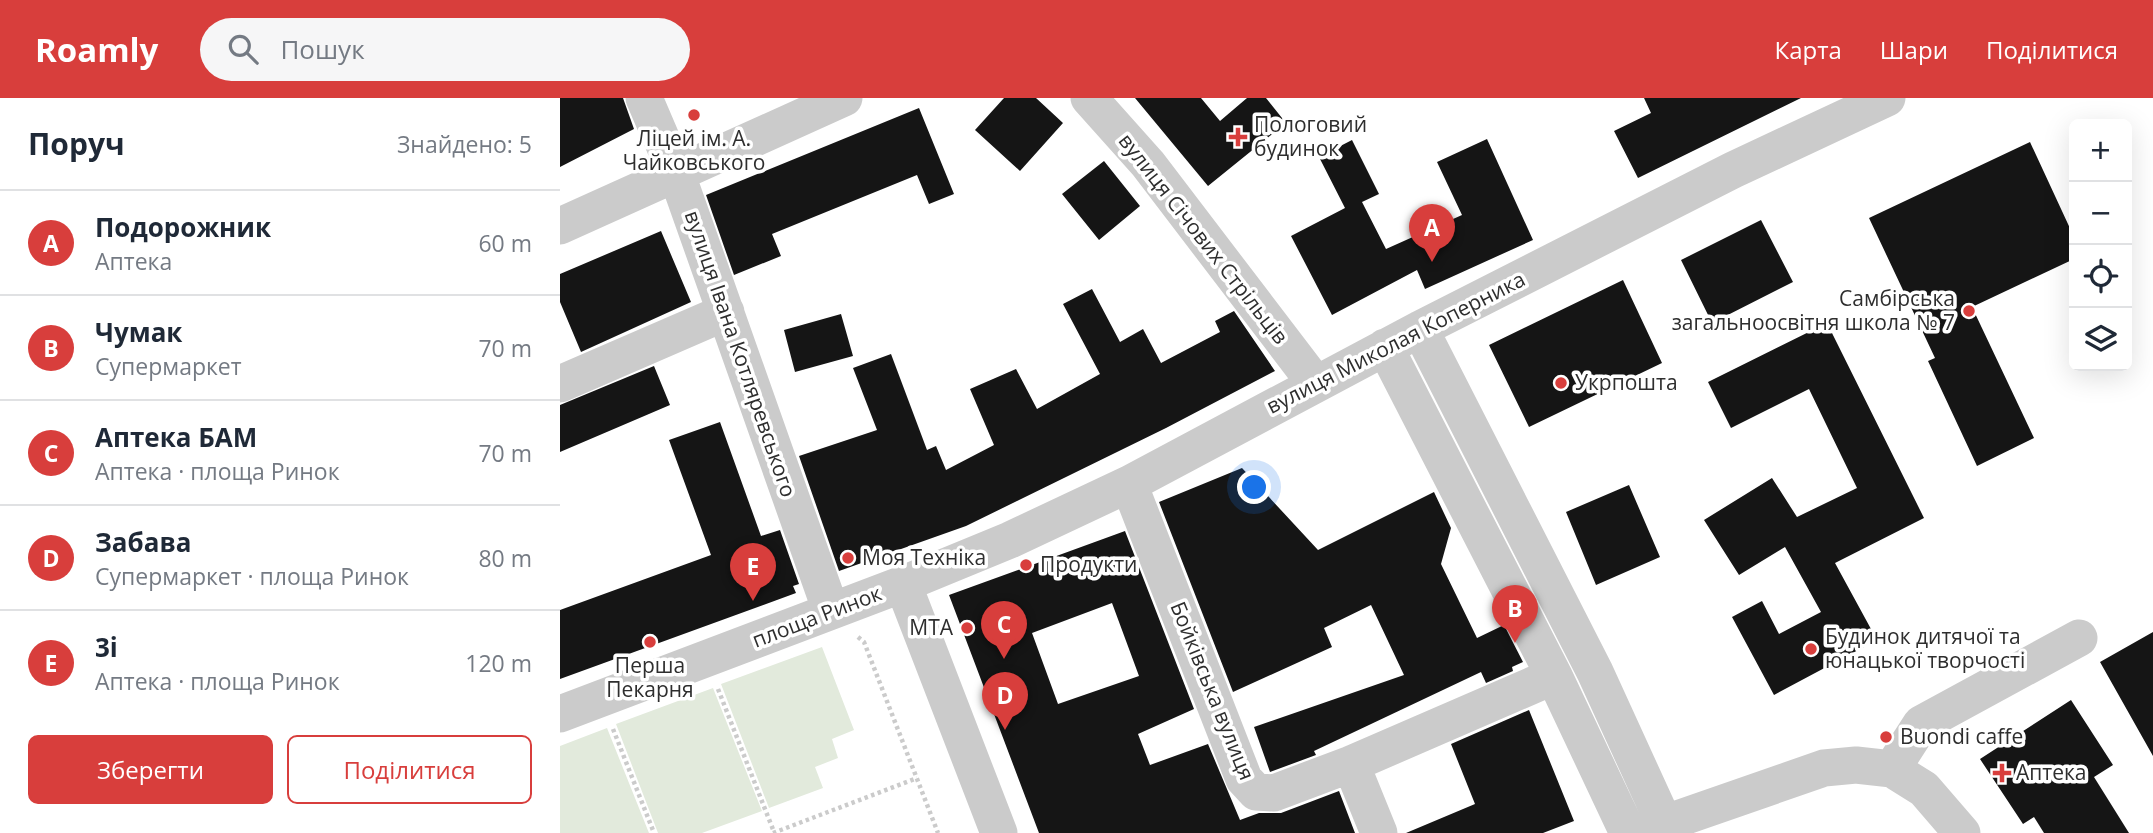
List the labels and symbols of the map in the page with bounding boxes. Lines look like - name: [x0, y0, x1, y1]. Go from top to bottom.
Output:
- marker: Ліцей ім. А. Чайковського: [686, 107, 702, 123]
- place label: Пологовий будинок: [1254, 110, 1367, 162]
- place label: Ліцей ім. А. Чайковського: [623, 124, 765, 176]
- street label: вулиця Січових Стрільців: [1113, 127, 1295, 349]
- marker: Пологовий будинок: [1228, 127, 1248, 147]
- pin: A: [1409, 204, 1455, 262]
- street label: вулиця Івана Котляревського: [679, 207, 803, 501]
- street label: вулиця Миколая Коперника: [1261, 265, 1530, 420]
- place label: Самбірська загальноосвітня школа № 7: [1672, 284, 1955, 336]
- marker: Самбірська загальноосвітня школа № 7: [1961, 303, 1977, 319]
- place label: Укрпошта: [1575, 368, 1678, 396]
- marker: Укрпошта: [1553, 375, 1569, 391]
- your location: [1237, 470, 1271, 504]
- pin: E: [730, 543, 776, 601]
- place label: Моя Техніка: [862, 543, 986, 571]
- marker: Моя Техніка: [840, 550, 856, 566]
- place label: Продукти: [1040, 550, 1137, 578]
- marker: Продукти: [1018, 557, 1034, 573]
- street label: площа Ринок: [748, 579, 885, 654]
- pin: B: [1492, 585, 1538, 643]
- street label: Бойківська вулиця: [1164, 597, 1262, 784]
- pin: C: [981, 601, 1027, 659]
- place label: MTA: [909, 613, 954, 641]
- marker: MTA: [959, 620, 975, 636]
- place label: Будинок дитячої та юнацької творчості: [1825, 622, 2025, 674]
- marker: Перша Пекарня: [642, 634, 658, 650]
- marker: Будинок дитячої та юнацької творчості: [1803, 641, 1819, 657]
- place label: Перша Пекарня: [606, 651, 694, 703]
- pin: D: [982, 672, 1028, 730]
- place label: Buondi caffe: [1900, 722, 2023, 750]
- marker: Buondi caffe: [1878, 729, 1894, 745]
- place label: Аптека: [2016, 758, 2087, 786]
- marker: Аптека: [1994, 765, 2010, 781]

